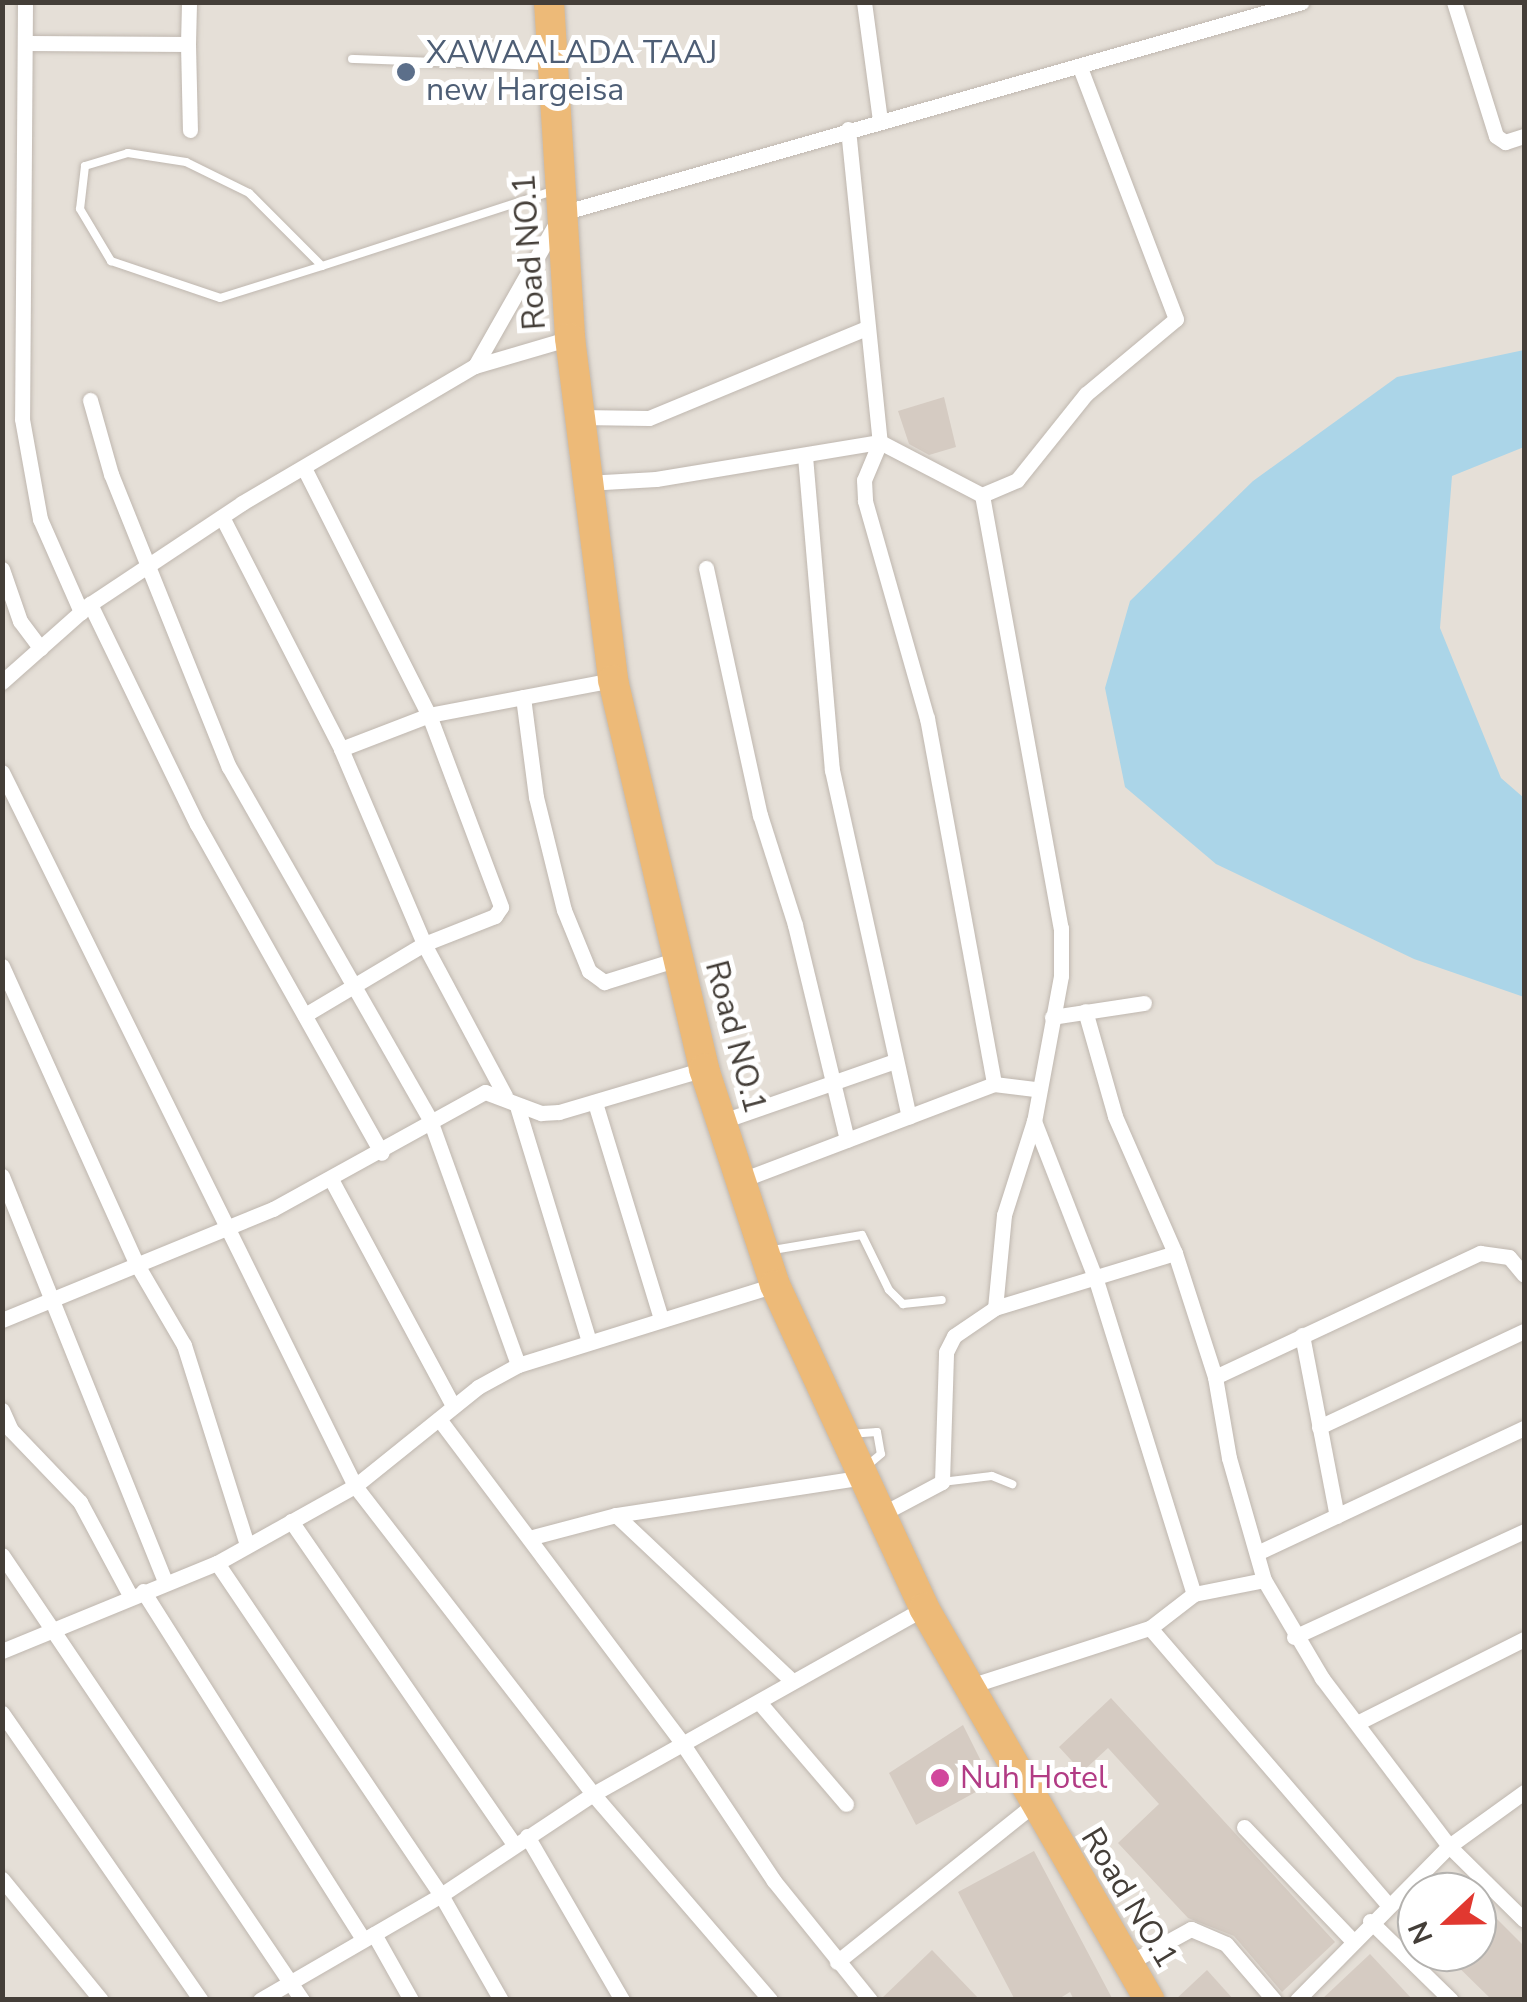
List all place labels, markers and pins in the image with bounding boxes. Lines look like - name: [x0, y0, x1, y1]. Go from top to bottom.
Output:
- place label: XAWAALADA TAAJ new Hargeisa: [426, 35, 717, 110]
- marker: XAWAALADA TAAJ new Hargeisa: [395, 61, 417, 83]
- place label: Nuh Hotel: [960, 1759, 1108, 1797]
- marker: Nuh Hotel: [929, 1767, 951, 1789]

